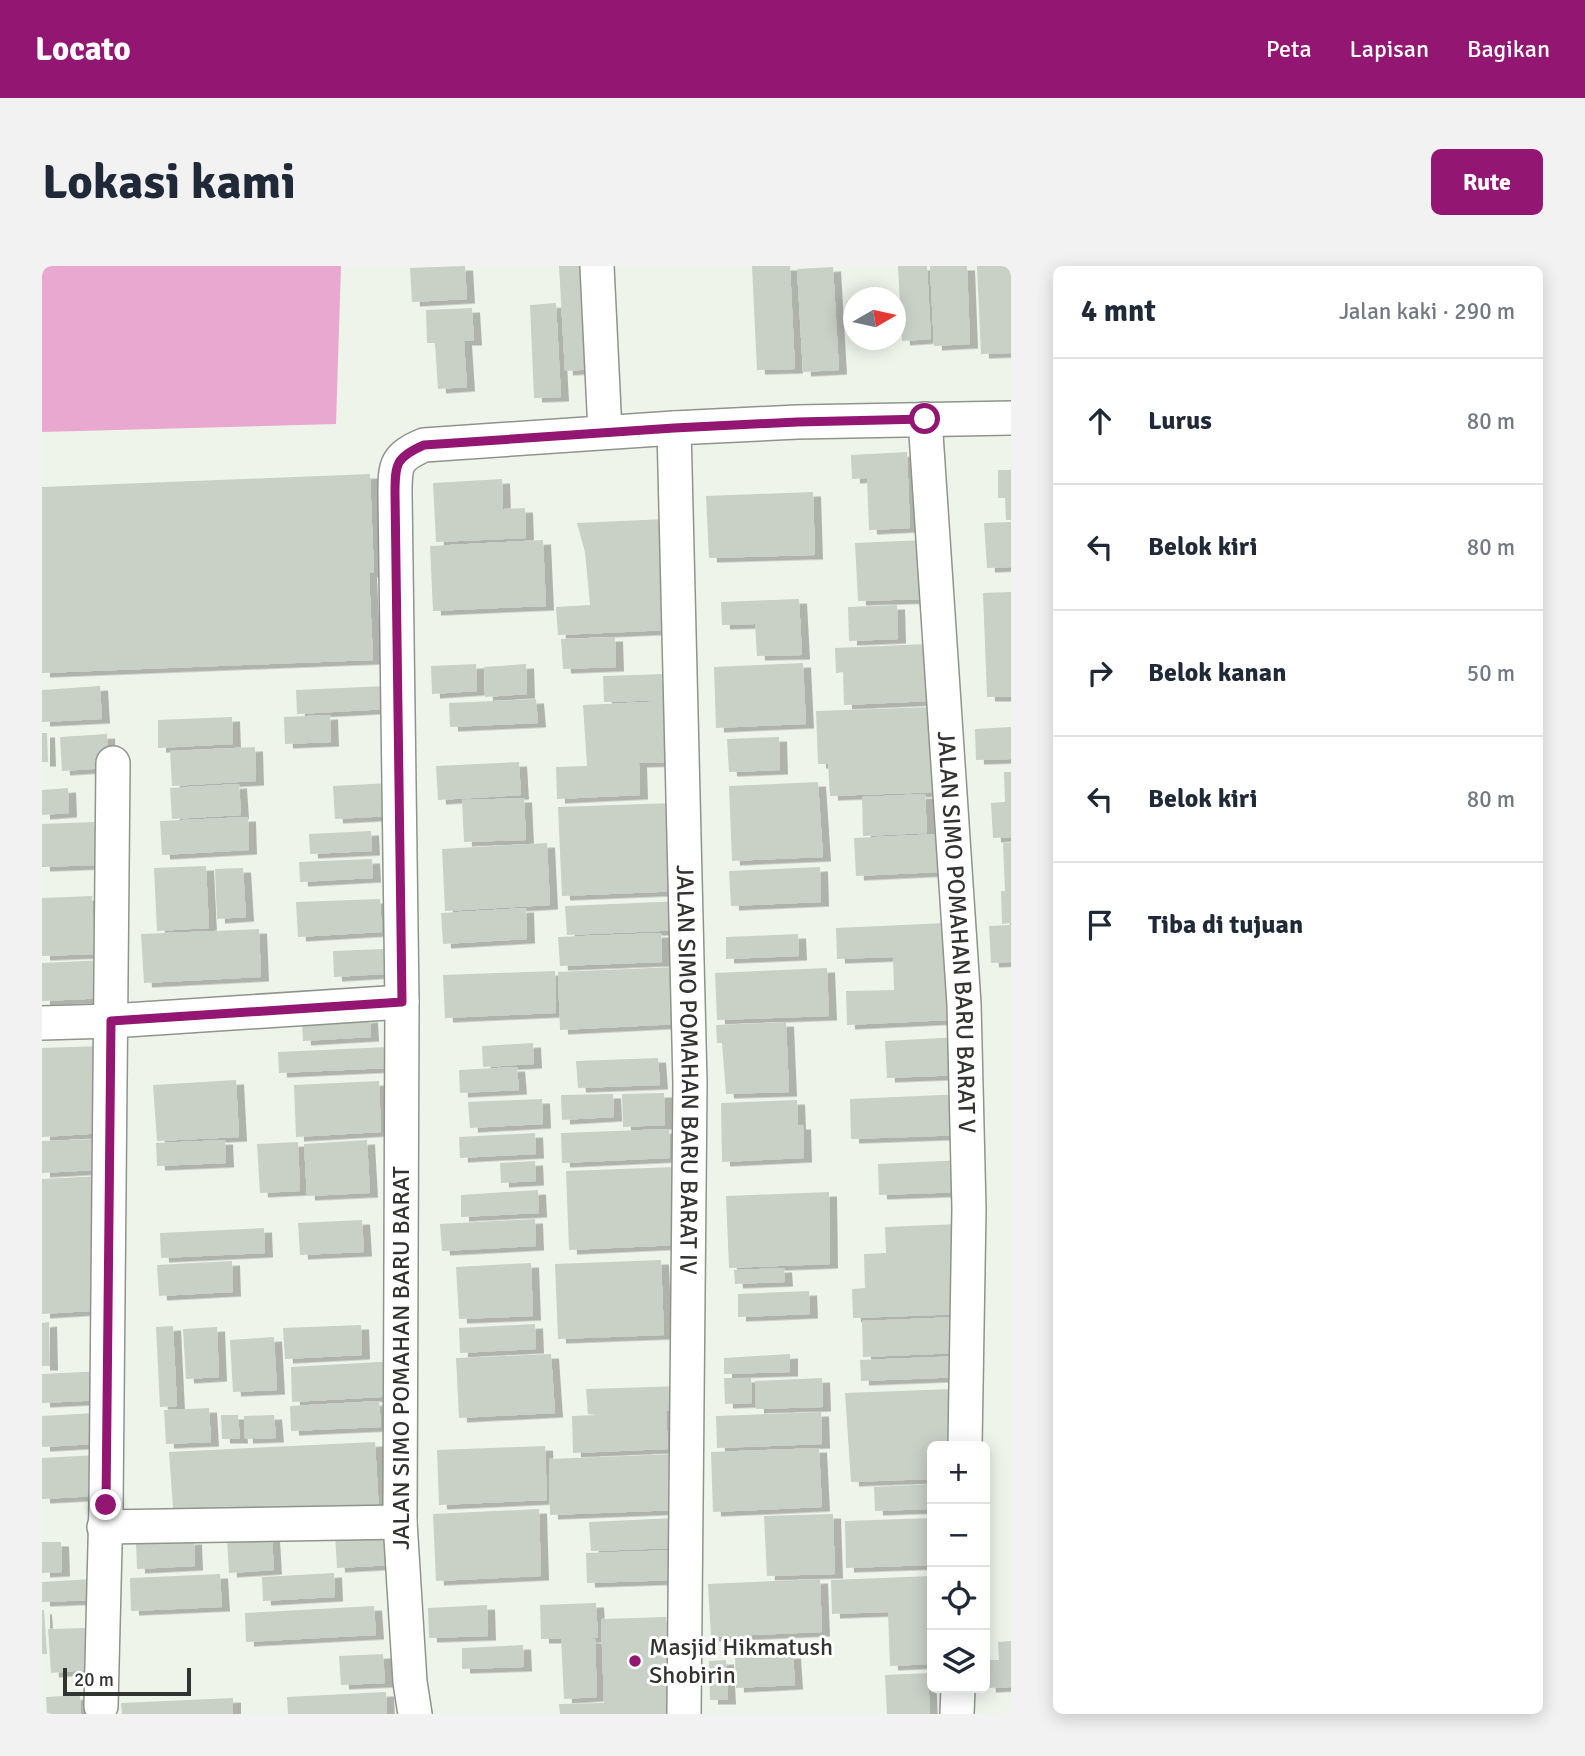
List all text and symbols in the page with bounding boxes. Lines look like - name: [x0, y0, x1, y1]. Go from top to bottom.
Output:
- text: Locato: [35, 29, 131, 70]
- text: Peta: [1266, 34, 1312, 64]
- text: Lapisan: [1350, 34, 1429, 64]
- text: Bagikan: [1467, 34, 1550, 64]
- button: Rute: [1431, 149, 1543, 215]
- text: Lokasi kami: [42, 152, 296, 212]
- north arrow: [843, 287, 906, 350]
- text: 4 mnt: [1081, 293, 1156, 330]
- text: Jalan kaki · 290 m: [1339, 297, 1515, 326]
- icon: ahead: [1081, 402, 1119, 440]
- route start: [909, 403, 940, 434]
- text: Lurus: [1148, 405, 1212, 437]
- text: 80 m: [1467, 407, 1515, 436]
- icon: left: [1081, 528, 1119, 566]
- text: Belok kiri: [1148, 531, 1257, 563]
- text: 80 m: [1467, 533, 1515, 562]
- icon: right: [1081, 654, 1119, 692]
- text: Belok kanan: [1148, 657, 1286, 689]
- text: 50 m: [1467, 659, 1515, 688]
- street label: JALAN SIMO POMAHAN BARU BARAT V: [931, 730, 982, 1134]
- icon: left: [1081, 780, 1119, 818]
- text: Belok kiri: [1148, 783, 1257, 815]
- text: 80 m: [1467, 785, 1515, 814]
- street label: JALAN SIMO POMAHAN BARU BARAT IV: [670, 865, 705, 1275]
- icon: arrive: [1081, 906, 1119, 944]
- text: Tiba di tujuan: [1148, 909, 1303, 941]
- street label: JALAN SIMO POMAHAN BARU BARAT: [386, 1166, 416, 1550]
- map controls: [927, 1441, 990, 1693]
- button: +: [927, 1441, 990, 1504]
- route end: [90, 1489, 121, 1520]
- button: −: [927, 1504, 990, 1567]
- button: locate: [927, 1567, 990, 1630]
- button: layers: [927, 1630, 990, 1693]
- place label: Masjid Hikmatush Shobirin: [649, 1632, 833, 1690]
- marker: Masjid Hikmatush Shobirin: [627, 1653, 643, 1669]
- scale bar: [63, 1665, 191, 1697]
- text: 20 m: [74, 1668, 114, 1692]

